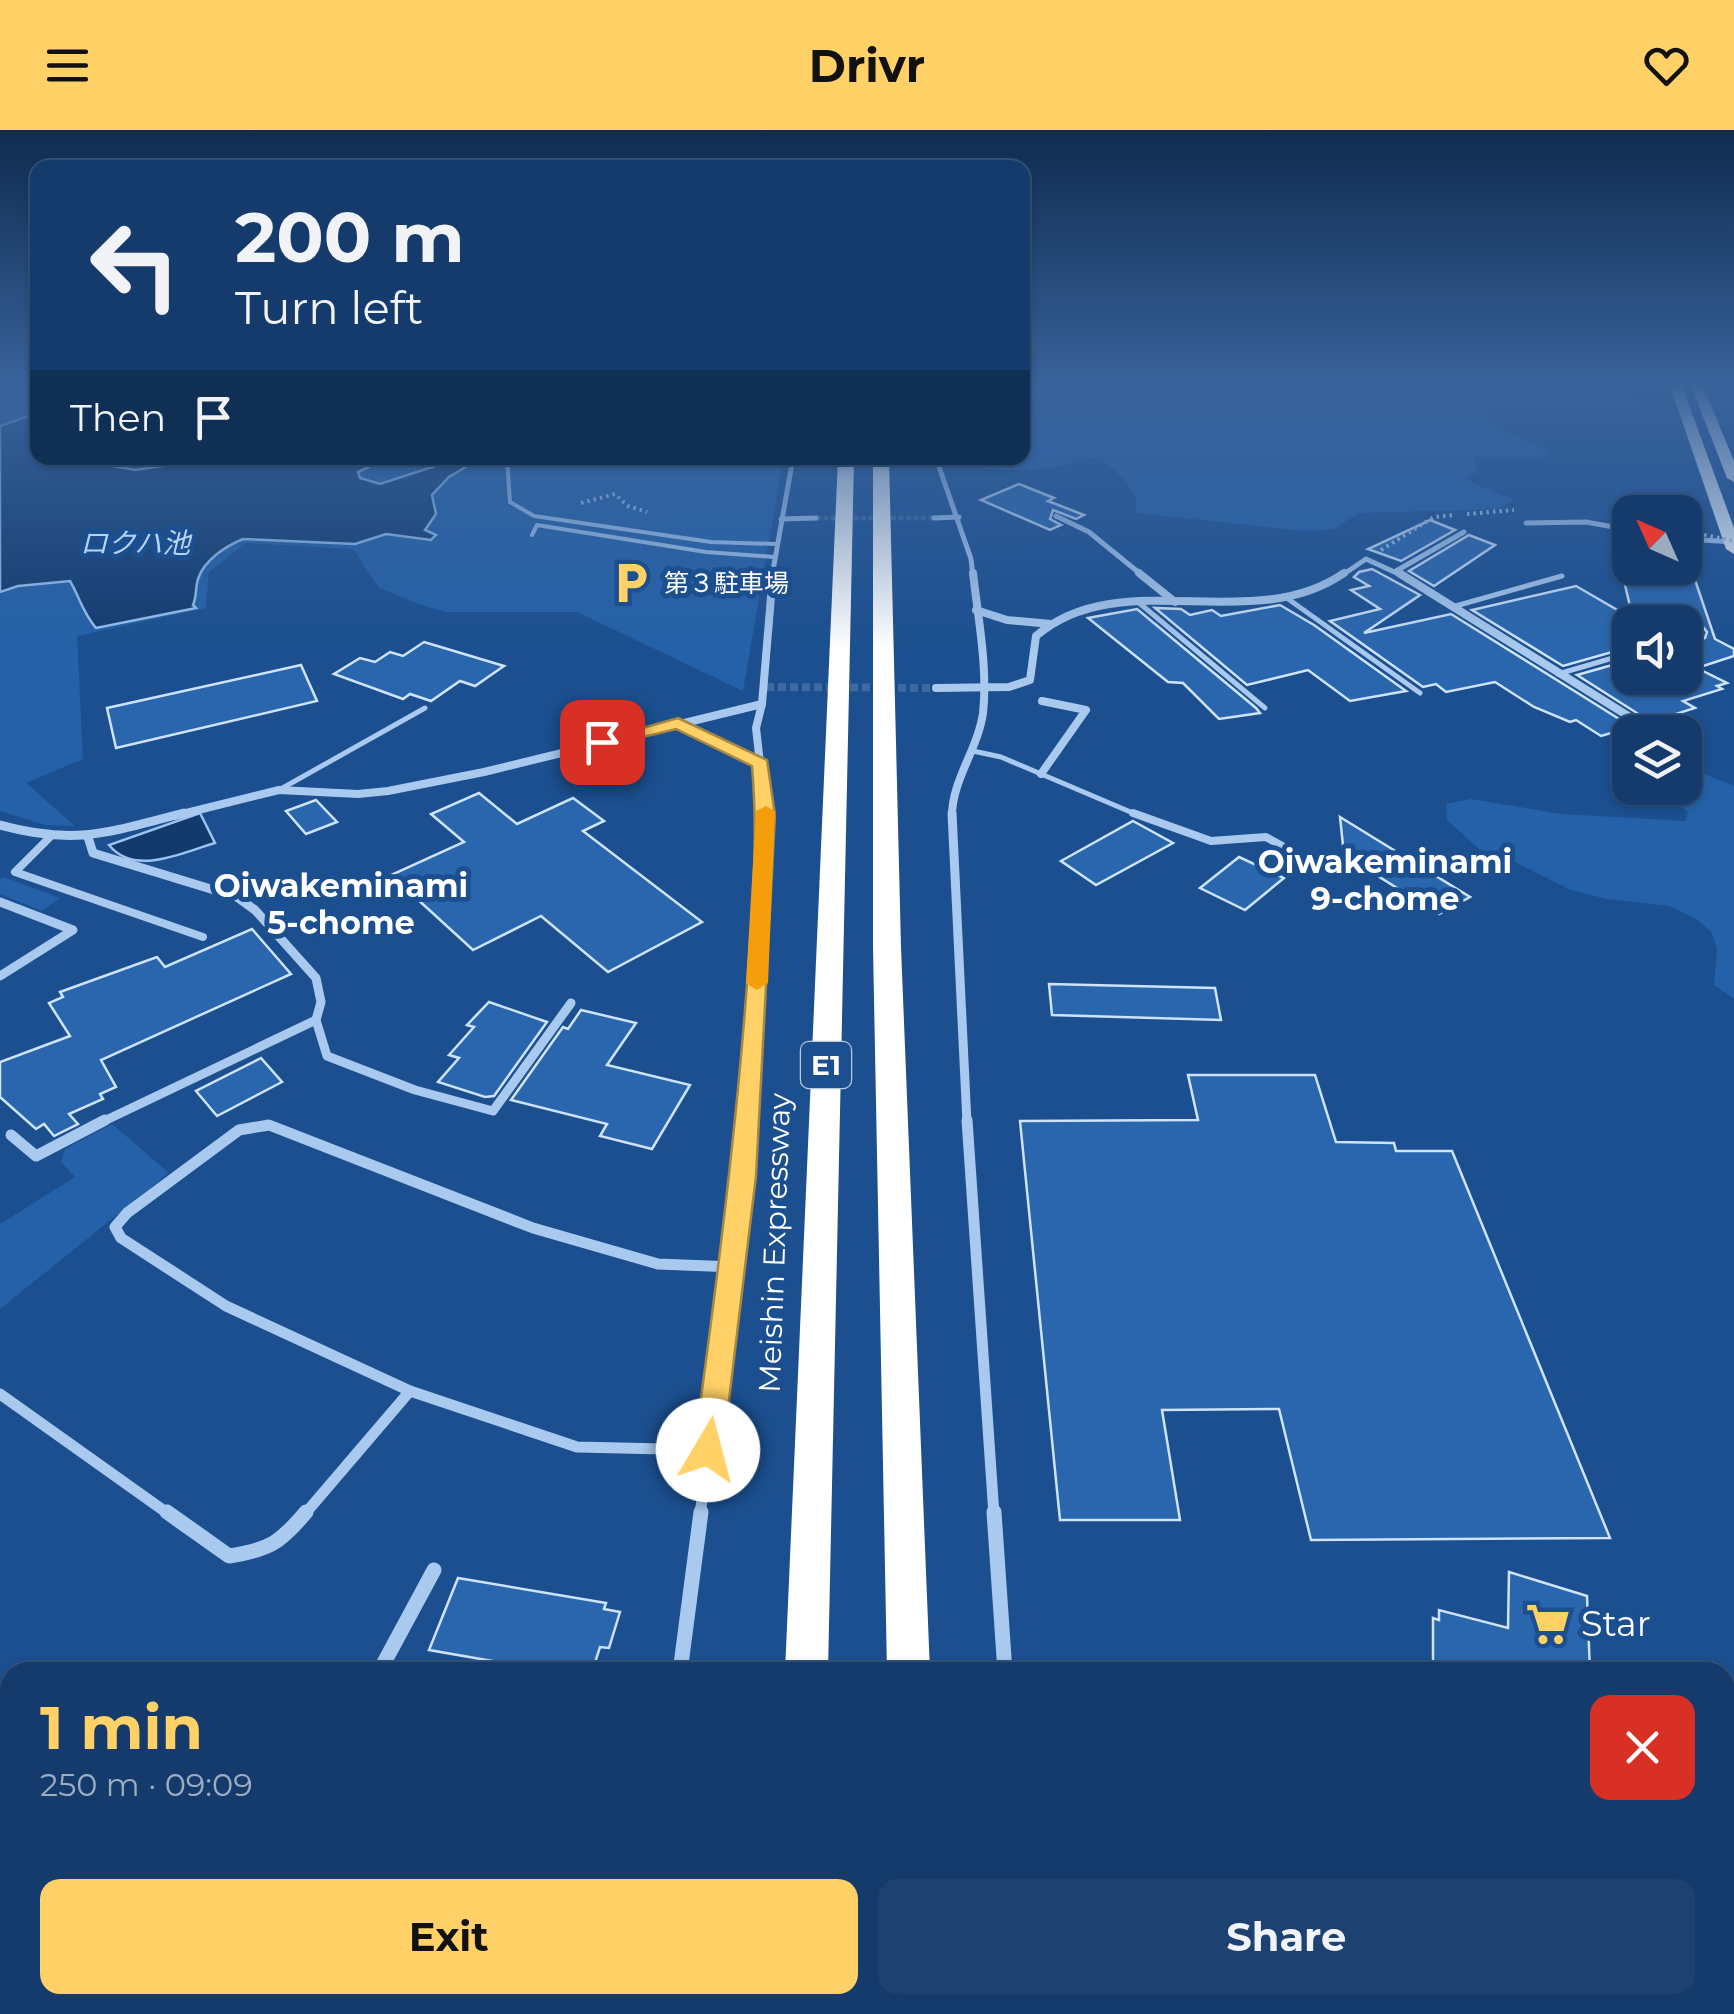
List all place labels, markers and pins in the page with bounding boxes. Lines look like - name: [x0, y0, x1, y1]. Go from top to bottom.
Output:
- parking icon: 第３駐車場: [607, 559, 655, 607]
- place label: 第３駐車場: [664, 568, 789, 598]
- pin: [560, 700, 645, 785]
- supermarket icon: Star: [1524, 1600, 1572, 1648]
- place label: Star: [1581, 1602, 1651, 1645]

